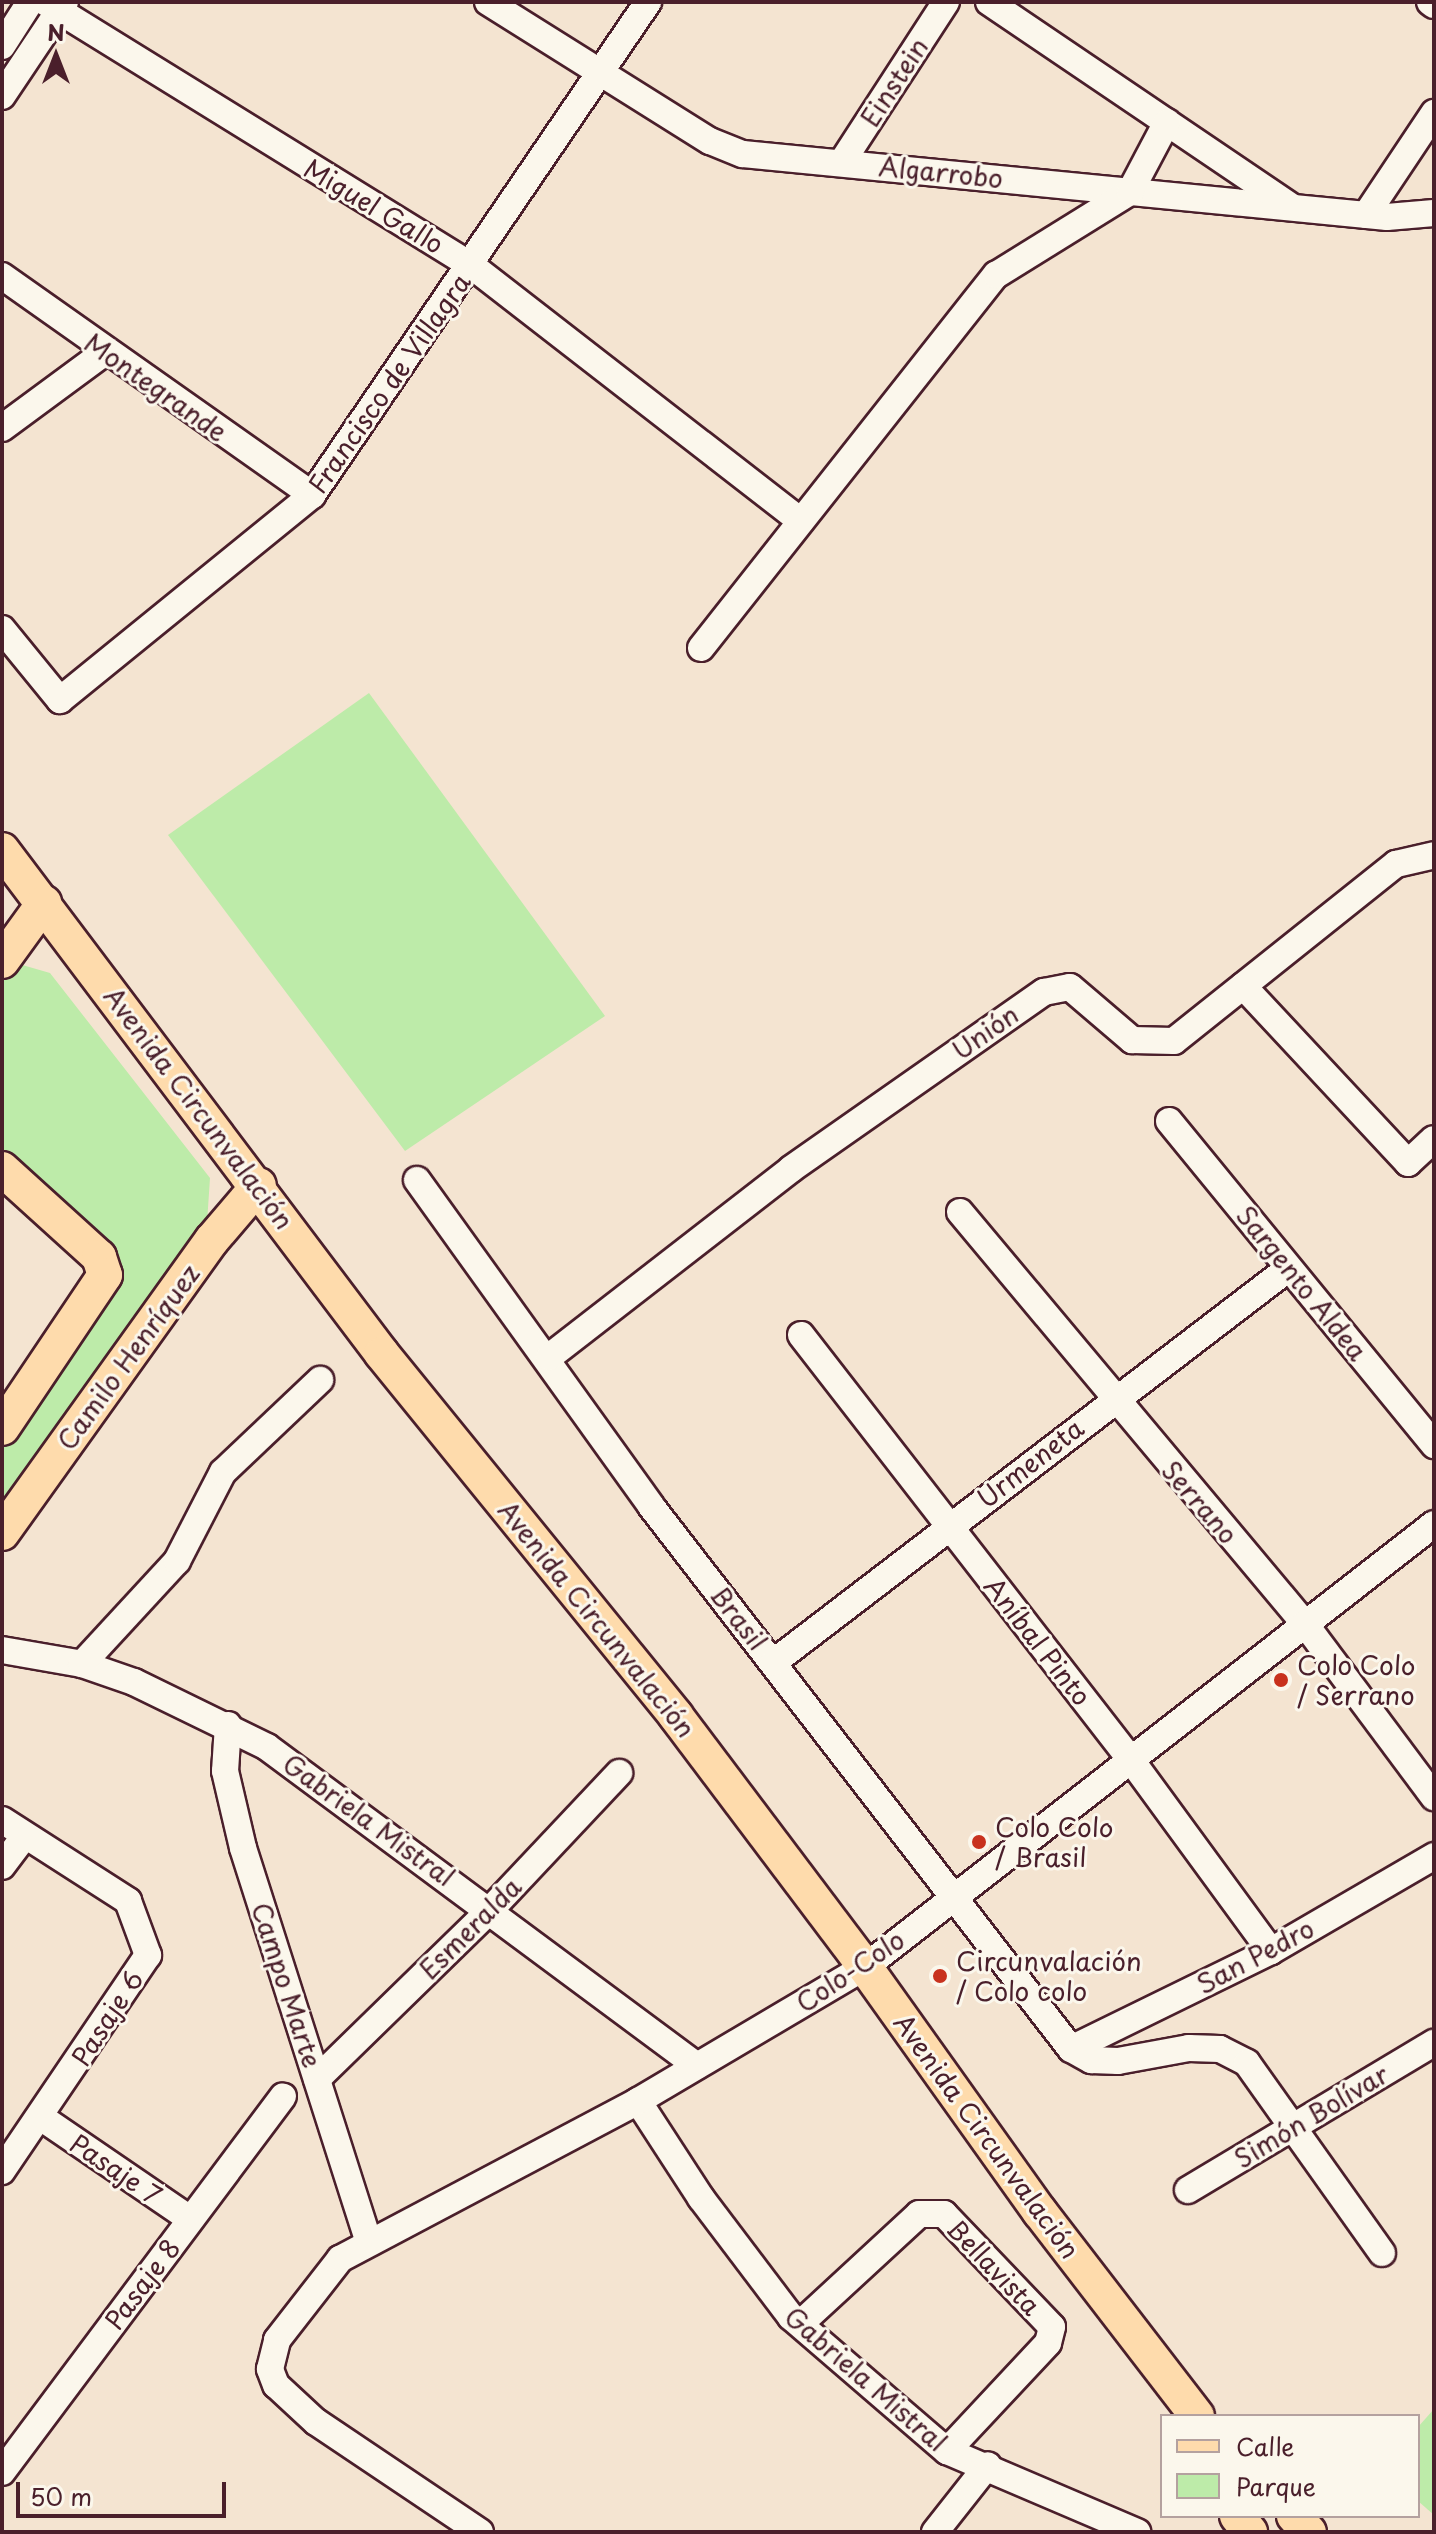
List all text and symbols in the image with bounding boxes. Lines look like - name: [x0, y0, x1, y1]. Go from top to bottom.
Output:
- text: N: [47, 15, 65, 48]
- north arrow: [16, 16, 96, 96]
- street label: Einstein: [854, 32, 934, 132]
- street label: Algarrobo: [877, 150, 1005, 194]
- street label: Miguel Gallo: [298, 152, 450, 260]
- street label: Francisco de Villagra: [301, 267, 477, 499]
- street label: Montegrande: [79, 326, 233, 448]
- street label: Avenida Circunvalación: [98, 981, 300, 1235]
- street label: Unión: [946, 998, 1024, 1066]
- street label: Sargento Aldea: [1230, 1199, 1374, 1367]
- street label: Camilo Henríquez: [50, 1258, 206, 1456]
- street label: Urmeneta: [971, 1412, 1089, 1514]
- street label: Serrano: [1156, 1454, 1244, 1550]
- street label: Avenida Circunvalación: [493, 1495, 701, 1743]
- street label: Aníbal Pinto: [978, 1570, 1098, 1712]
- street label: Brasil: [704, 1580, 774, 1656]
- place label: Colo Colo / Serrano: [1297, 1649, 1417, 1710]
- marker: Colo Colo / Serrano: [1272, 1671, 1290, 1689]
- street label: Gabriela Mistral: [277, 1747, 461, 1893]
- place label: Colo Colo / Brasil: [995, 1811, 1115, 1872]
- marker: Colo Colo / Brasil: [970, 1833, 988, 1851]
- street label: Esmeralda: [413, 1871, 527, 1985]
- street label: Campo Marte: [245, 1898, 329, 2072]
- street label: San Pedro: [1192, 1913, 1318, 1999]
- street label: Colo-Colo: [790, 1924, 910, 2018]
- place label: Circunvalación / Colo colo: [956, 1945, 1142, 2006]
- street label: Pasaje 6: [65, 1965, 149, 2071]
- marker: Circunvalación / Colo colo: [931, 1967, 949, 1985]
- street label: Avenida Circunvalación: [888, 2008, 1086, 2264]
- street label: Simón Bolívar: [1228, 2058, 1394, 2174]
- street label: Pasaje 7: [64, 2127, 168, 2211]
- street label: Bellavista: [941, 2213, 1047, 2321]
- street label: Pasaje 8: [98, 2233, 186, 2335]
- street label: Gabriela Mistral: [779, 2300, 953, 2458]
- legend: [1160, 2414, 1420, 2518]
- text: Calle: [1236, 2428, 1294, 2464]
- scale bar: [20, 2466, 230, 2516]
- text: Parque: [1236, 2468, 1316, 2504]
- text: 50 m: [30, 2478, 92, 2514]

